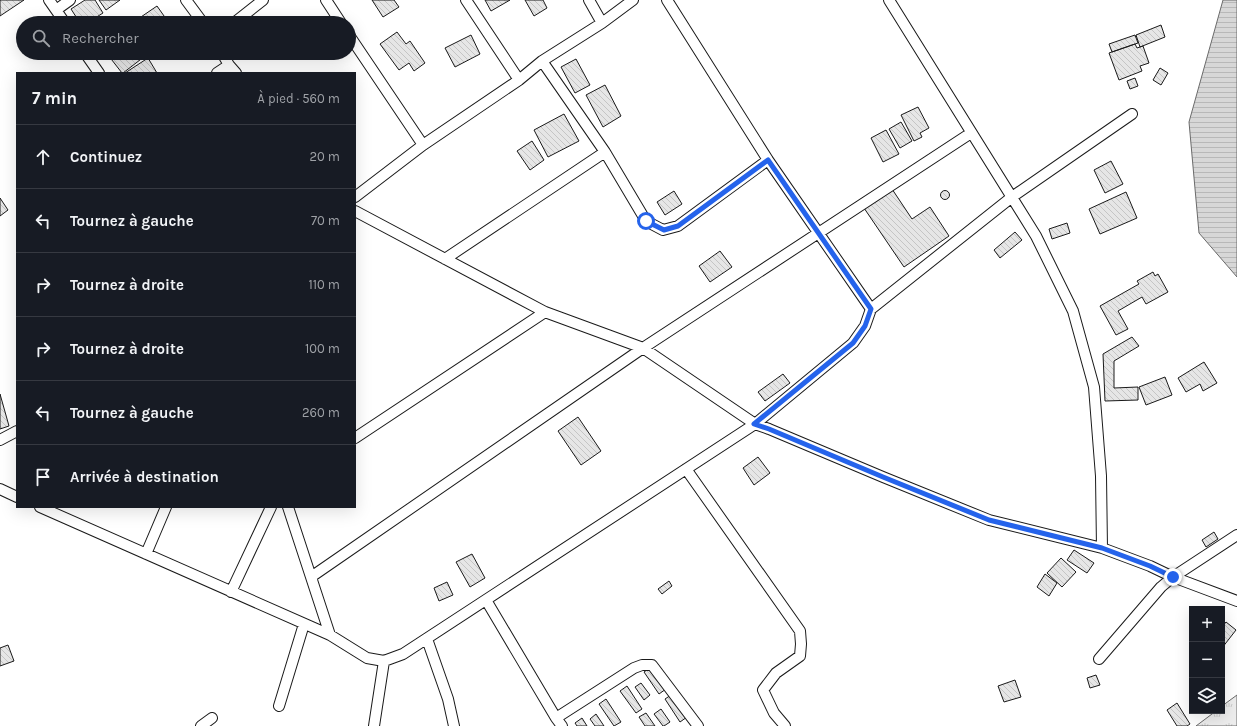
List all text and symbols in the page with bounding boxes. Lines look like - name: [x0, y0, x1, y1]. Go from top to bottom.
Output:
- search box: [16, 16, 356, 60]
- icon: search: [30, 27, 52, 49]
- text: Rechercher: [62, 29, 139, 47]
- text: 7 min: [32, 88, 77, 108]
- text: À pied · 560 m: [257, 91, 340, 106]
- icon: ahead: [32, 146, 54, 168]
- text: Continuez: [70, 148, 142, 166]
- text: 20 m: [310, 149, 340, 164]
- icon: left: [32, 210, 54, 232]
- text: Tournez à gauche: [70, 212, 194, 230]
- route start: [637, 212, 655, 230]
- text: 70 m: [311, 213, 340, 228]
- icon: right: [32, 274, 54, 296]
- text: Tournez à droite: [70, 276, 184, 294]
- text: 110 m: [308, 277, 340, 292]
- icon: right: [32, 338, 54, 360]
- text: Tournez à droite: [70, 340, 184, 358]
- text: 100 m: [305, 341, 340, 356]
- icon: left: [32, 402, 54, 424]
- text: Tournez à gauche: [70, 404, 194, 422]
- text: 260 m: [302, 405, 340, 420]
- icon: arrive: [32, 466, 54, 488]
- text: Arrivée à destination: [70, 468, 219, 486]
- route end: [1164, 568, 1182, 586]
- map controls: [1189, 606, 1225, 714]
- button: +: [1189, 606, 1225, 642]
- button: −: [1189, 642, 1225, 678]
- button: layers: [1189, 678, 1225, 714]

